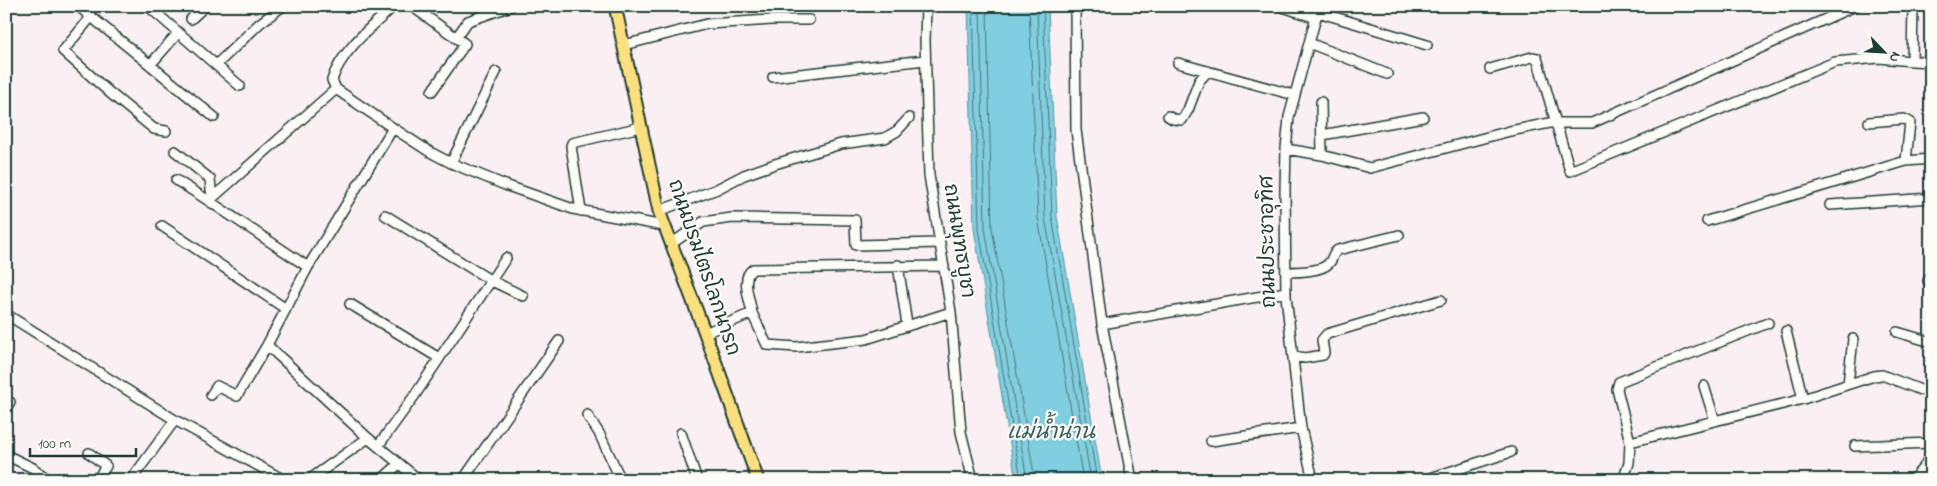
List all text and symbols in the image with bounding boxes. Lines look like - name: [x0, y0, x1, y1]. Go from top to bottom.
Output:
- north arrow: [1860, 28, 1910, 78]
- text: N: [1883, 48, 1906, 66]
- street label: ถนนประชาอุทิศ: [1253, 174, 1285, 308]
- street label: ถนนบรมไตรโลกนารถ: [659, 176, 748, 360]
- street label: ถนนพุทธบูชา: [935, 182, 981, 300]
- water label: แม่น้ำน่าน: [1007, 411, 1096, 448]
- scale bar: [30, 426, 136, 458]
- text: 100 m: [38, 433, 71, 455]

